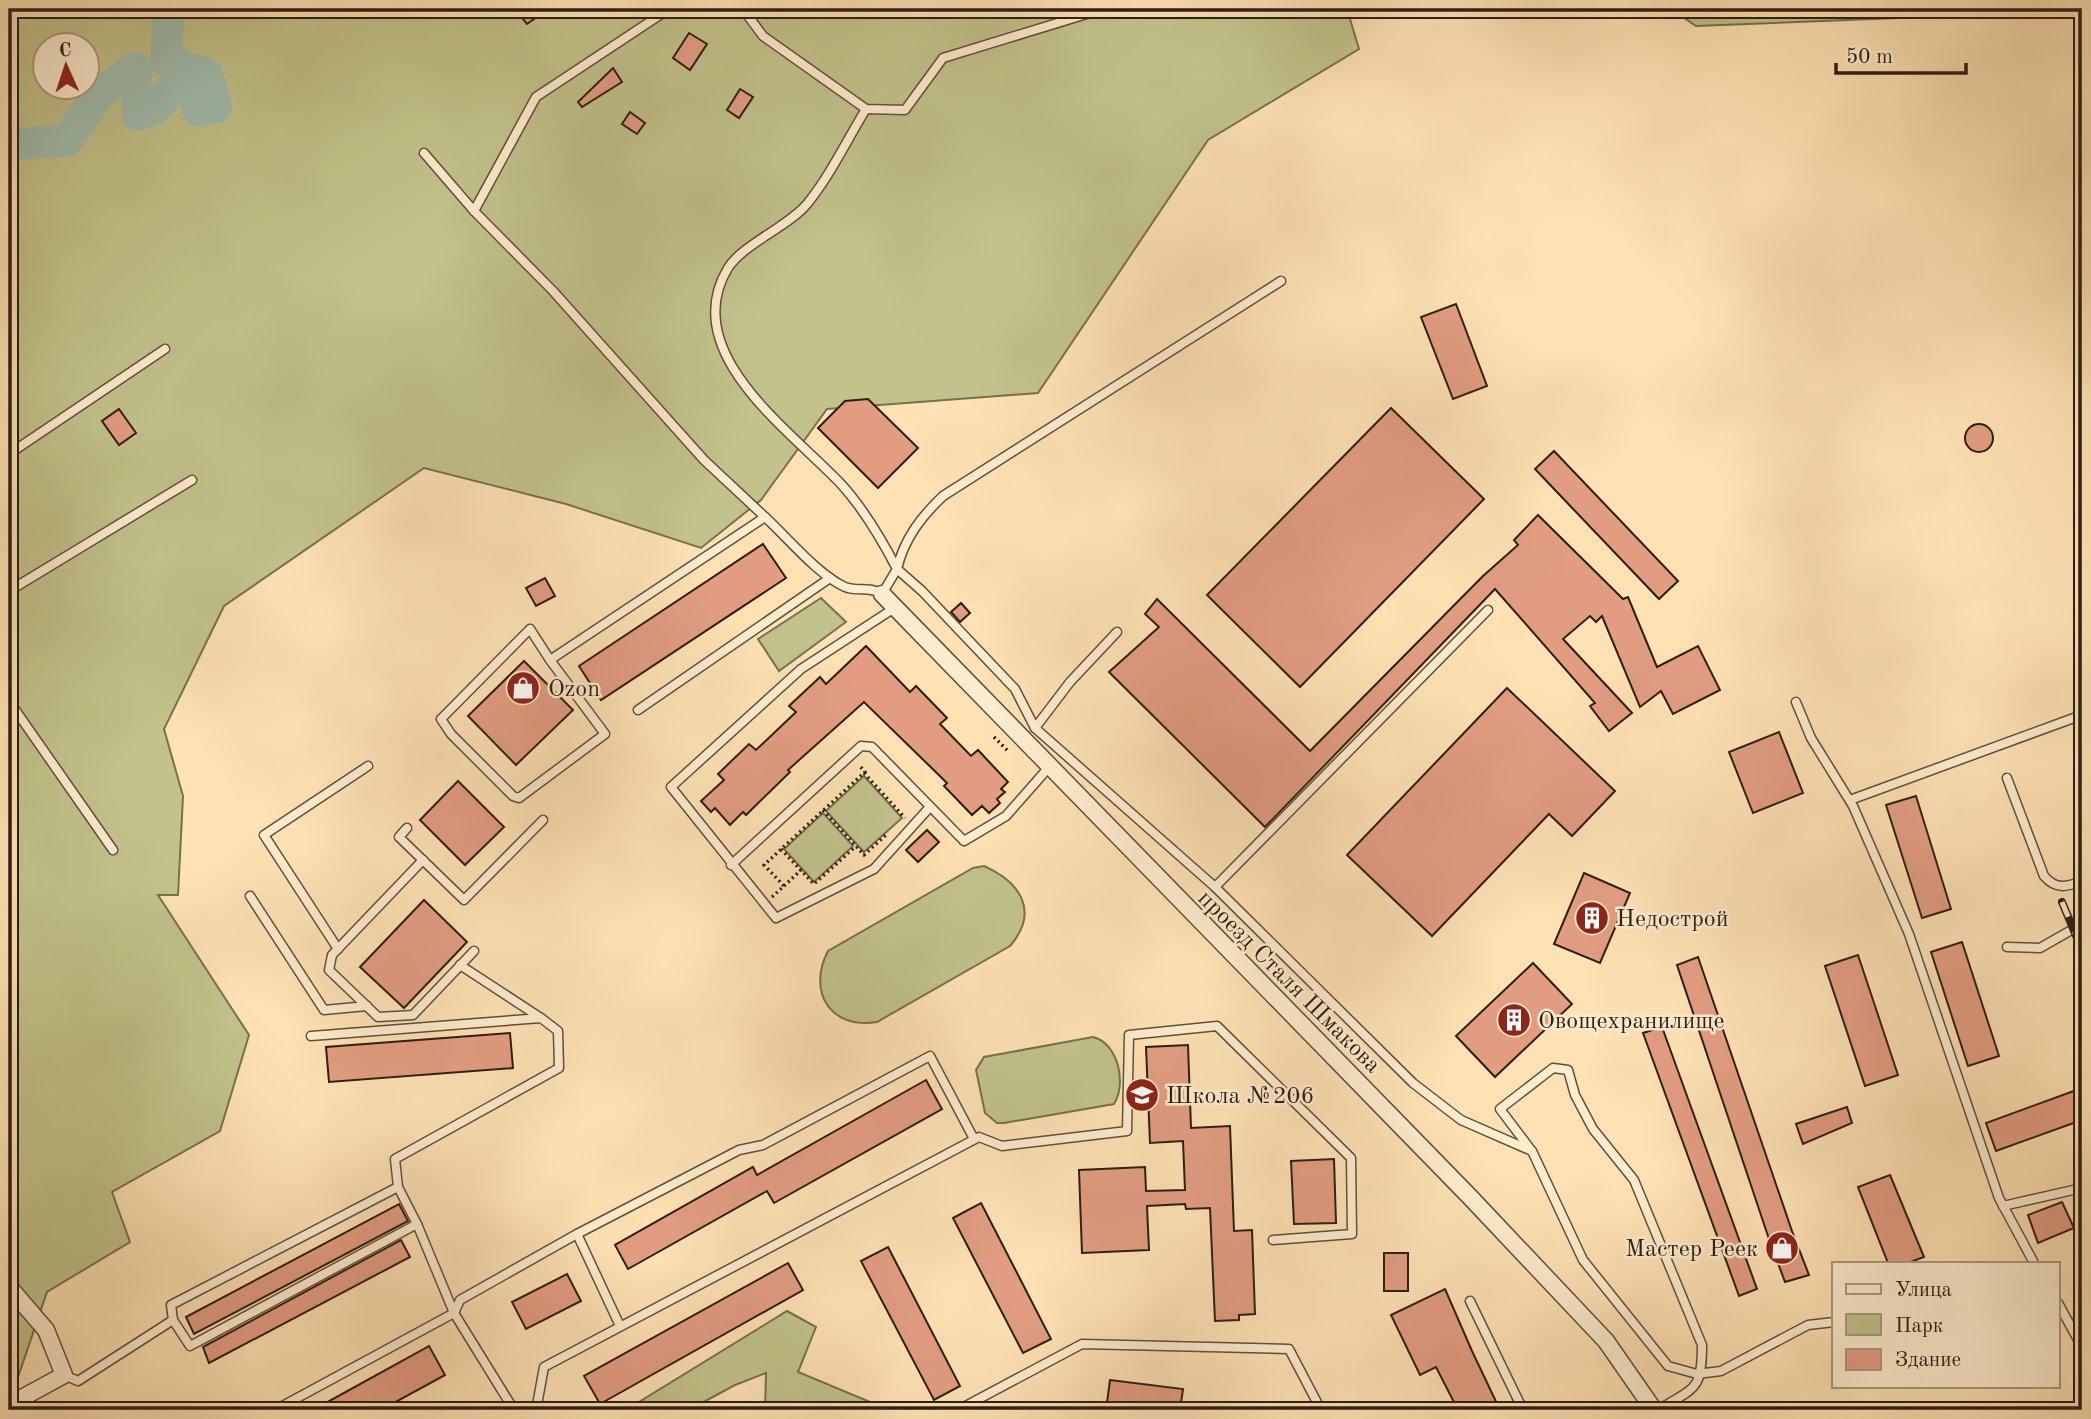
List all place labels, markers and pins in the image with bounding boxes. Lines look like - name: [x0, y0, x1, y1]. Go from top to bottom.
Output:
- shop icon: Ozon: [504, 669, 542, 707]
- place label: Ozon: [548, 678, 600, 702]
- building icon: Недострой: [1573, 899, 1611, 937]
- place label: Недострой: [1616, 908, 1729, 932]
- building icon: Овощехранилище: [1495, 1001, 1533, 1039]
- place label: Овощехранилище: [1538, 1010, 1725, 1034]
- school or university icon: Школа №206: [1123, 1076, 1161, 1114]
- place label: Школа №206: [1166, 1085, 1314, 1109]
- shop icon: Мастер Реек: [1763, 1229, 1801, 1267]
- place label: Мастер Реек: [1625, 1238, 1758, 1262]

